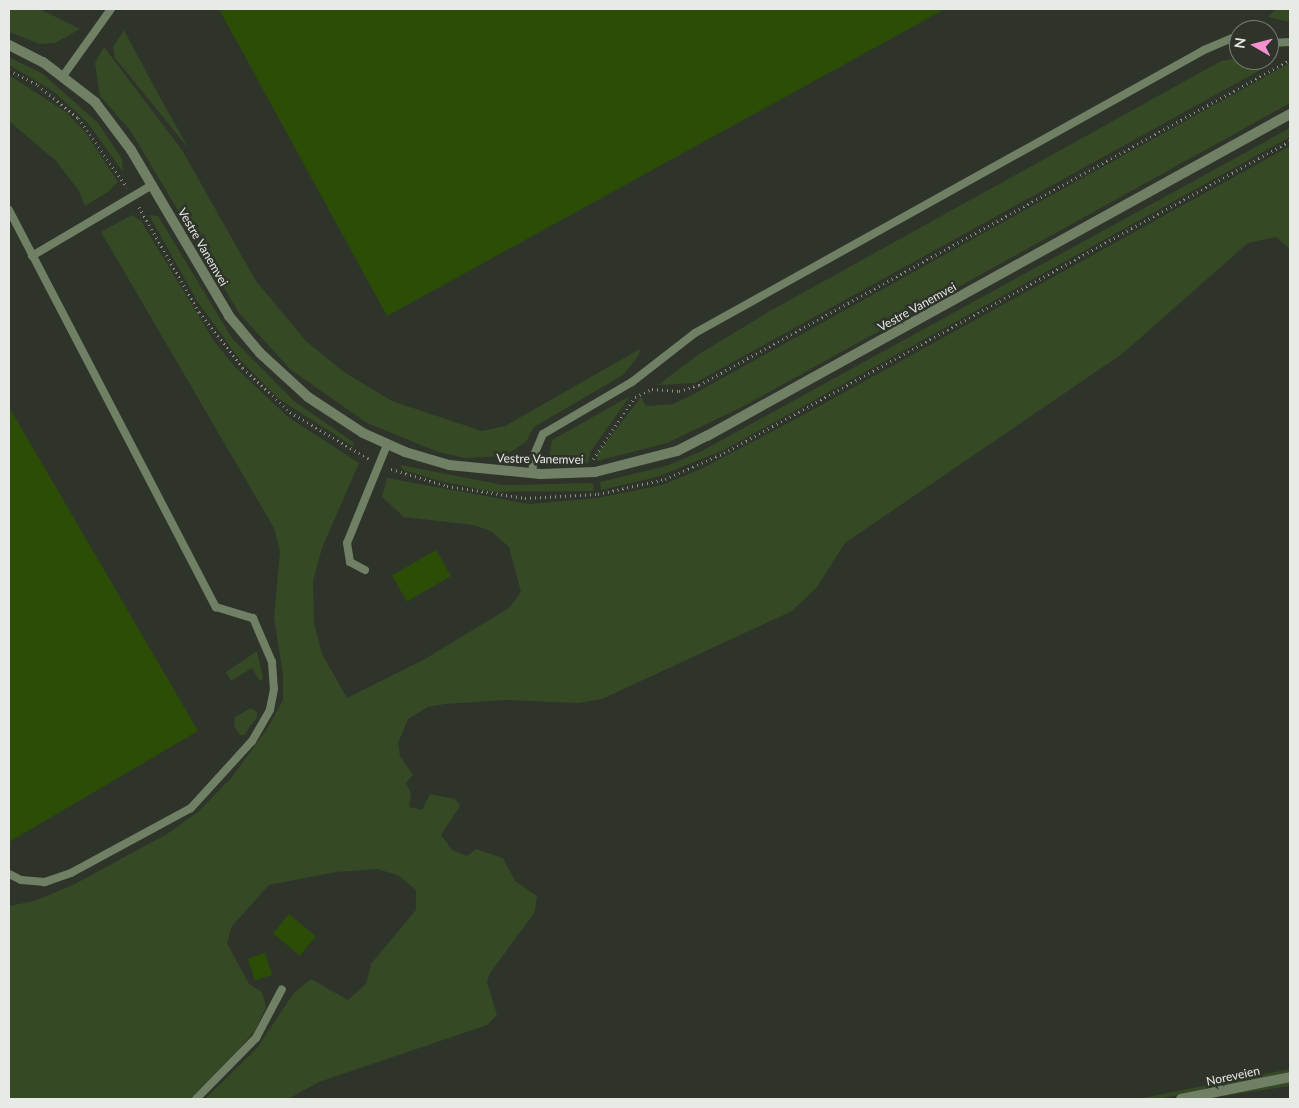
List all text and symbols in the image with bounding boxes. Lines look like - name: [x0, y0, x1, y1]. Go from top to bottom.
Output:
- north arrow: [1229, 20, 1279, 70]
- text: N: [1230, 36, 1249, 50]
- street label: Vestre Vanemvei: [175, 205, 231, 289]
- street label: Vestre Vanemvei: [875, 279, 959, 335]
- street label: Vestre Vanemvei: [496, 451, 584, 467]
- street label: Noreveien: [1205, 1063, 1261, 1089]

